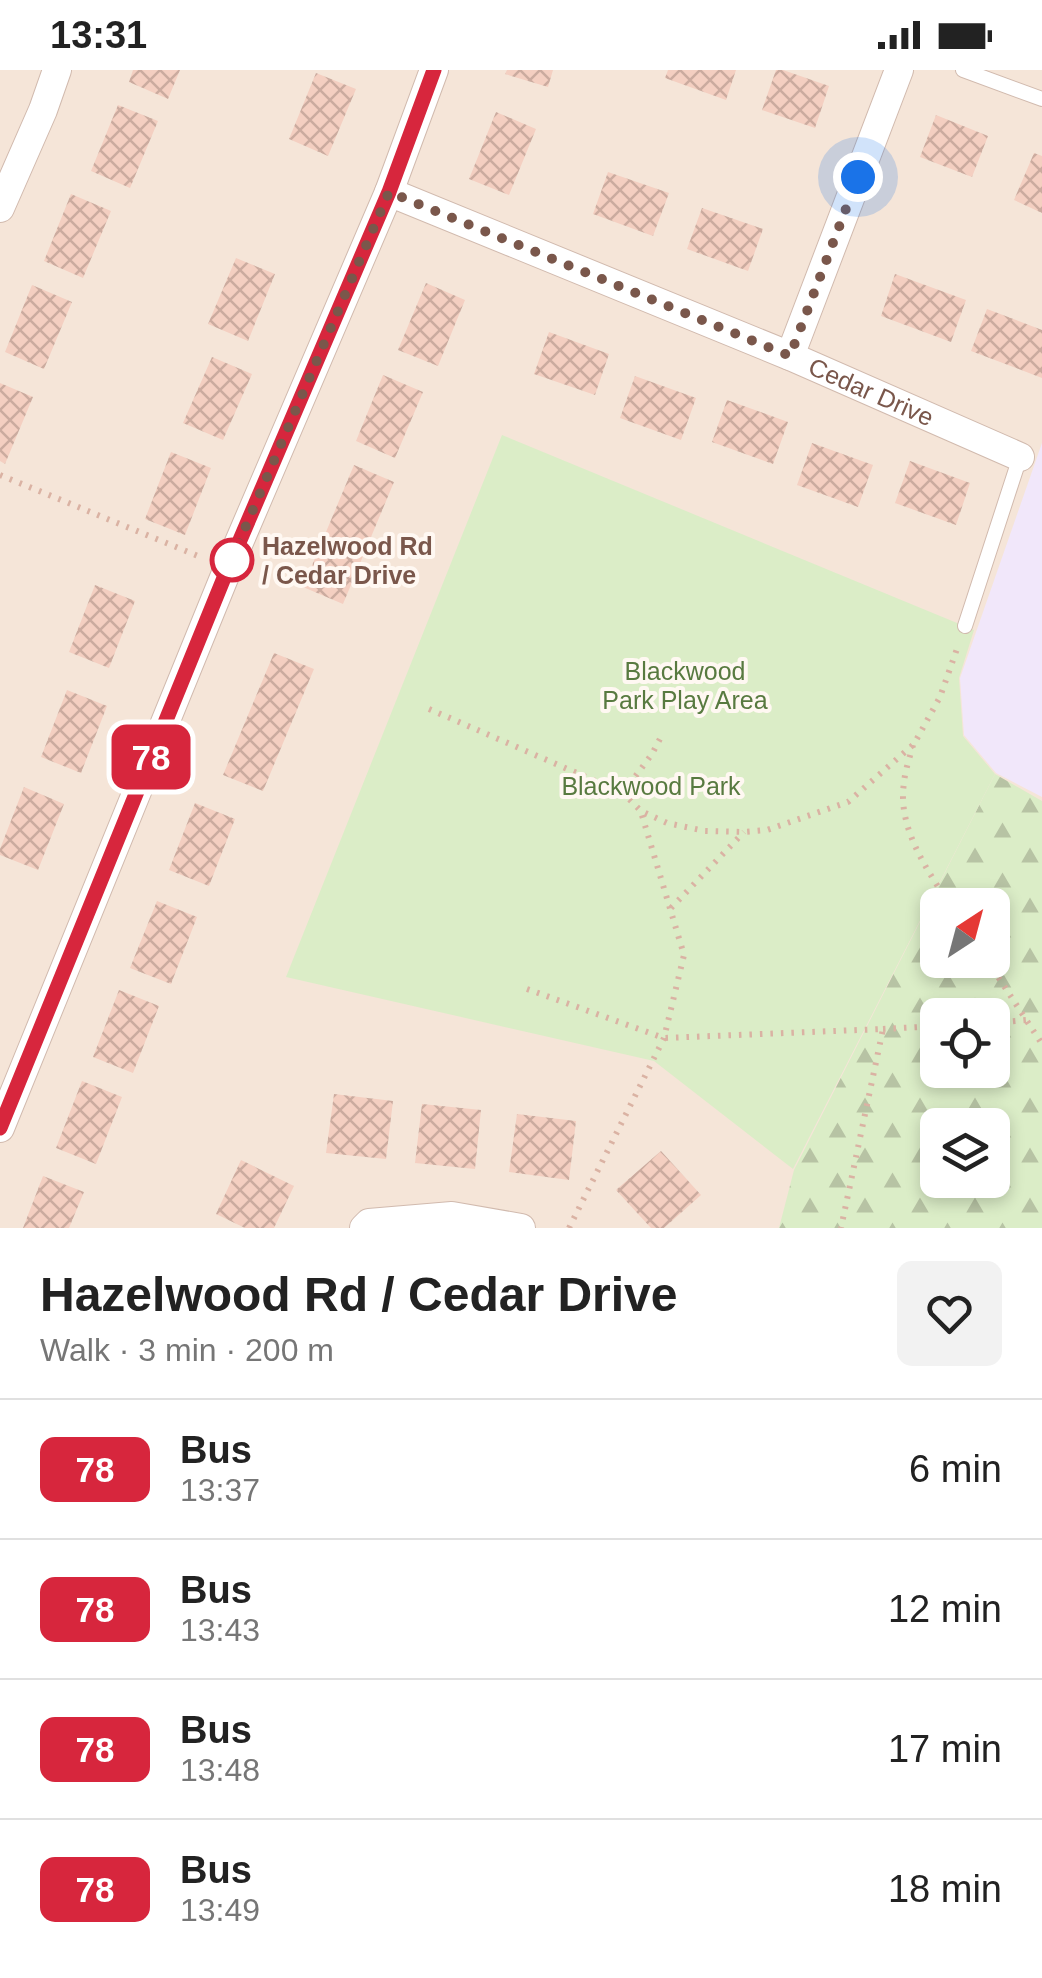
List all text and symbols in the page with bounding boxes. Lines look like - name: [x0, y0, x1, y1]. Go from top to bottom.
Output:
- text: 13:31: [50, 14, 147, 56]
- your location: [833, 152, 883, 202]
- street label: Cedar Drive: [805, 352, 938, 431]
- place label: Hazelwood Rd / Cedar Drive: [262, 532, 433, 589]
- marker: Hazelwood Rd / Cedar Drive: [211, 539, 253, 581]
- park label: Blackwood Park Play Area: [602, 657, 768, 714]
- line badge: 78: [106, 724, 196, 790]
- text: 78: [132, 738, 170, 777]
- park label: Blackwood Park: [561, 772, 741, 800]
- north arrow: [920, 888, 1010, 978]
- map controls: [920, 888, 1010, 1198]
- button: locate: [920, 998, 1010, 1088]
- button: layers: [920, 1108, 1010, 1198]
- button: heart: [897, 1261, 1002, 1366]
- text: Hazelwood Rd / Cedar Drive: [40, 1268, 677, 1321]
- text: Walk · 3 min · 200 m: [40, 1332, 334, 1368]
- text: Bus: [180, 1429, 252, 1471]
- text: 6 min: [909, 1448, 1002, 1490]
- text: 78: [76, 1450, 114, 1489]
- text: 13:37: [180, 1472, 260, 1508]
- text: Bus: [180, 1569, 252, 1611]
- text: 12 min: [888, 1588, 1002, 1630]
- text: 78: [76, 1590, 114, 1629]
- text: 13:43: [180, 1612, 260, 1648]
- text: Bus: [180, 1709, 252, 1751]
- text: 17 min: [888, 1728, 1002, 1770]
- text: 78: [76, 1730, 114, 1769]
- text: 13:48: [180, 1752, 260, 1788]
- text: Bus: [180, 1849, 252, 1891]
- text: 18 min: [888, 1868, 1002, 1910]
- text: 78: [76, 1870, 114, 1909]
- text: 13:49: [180, 1892, 260, 1928]

